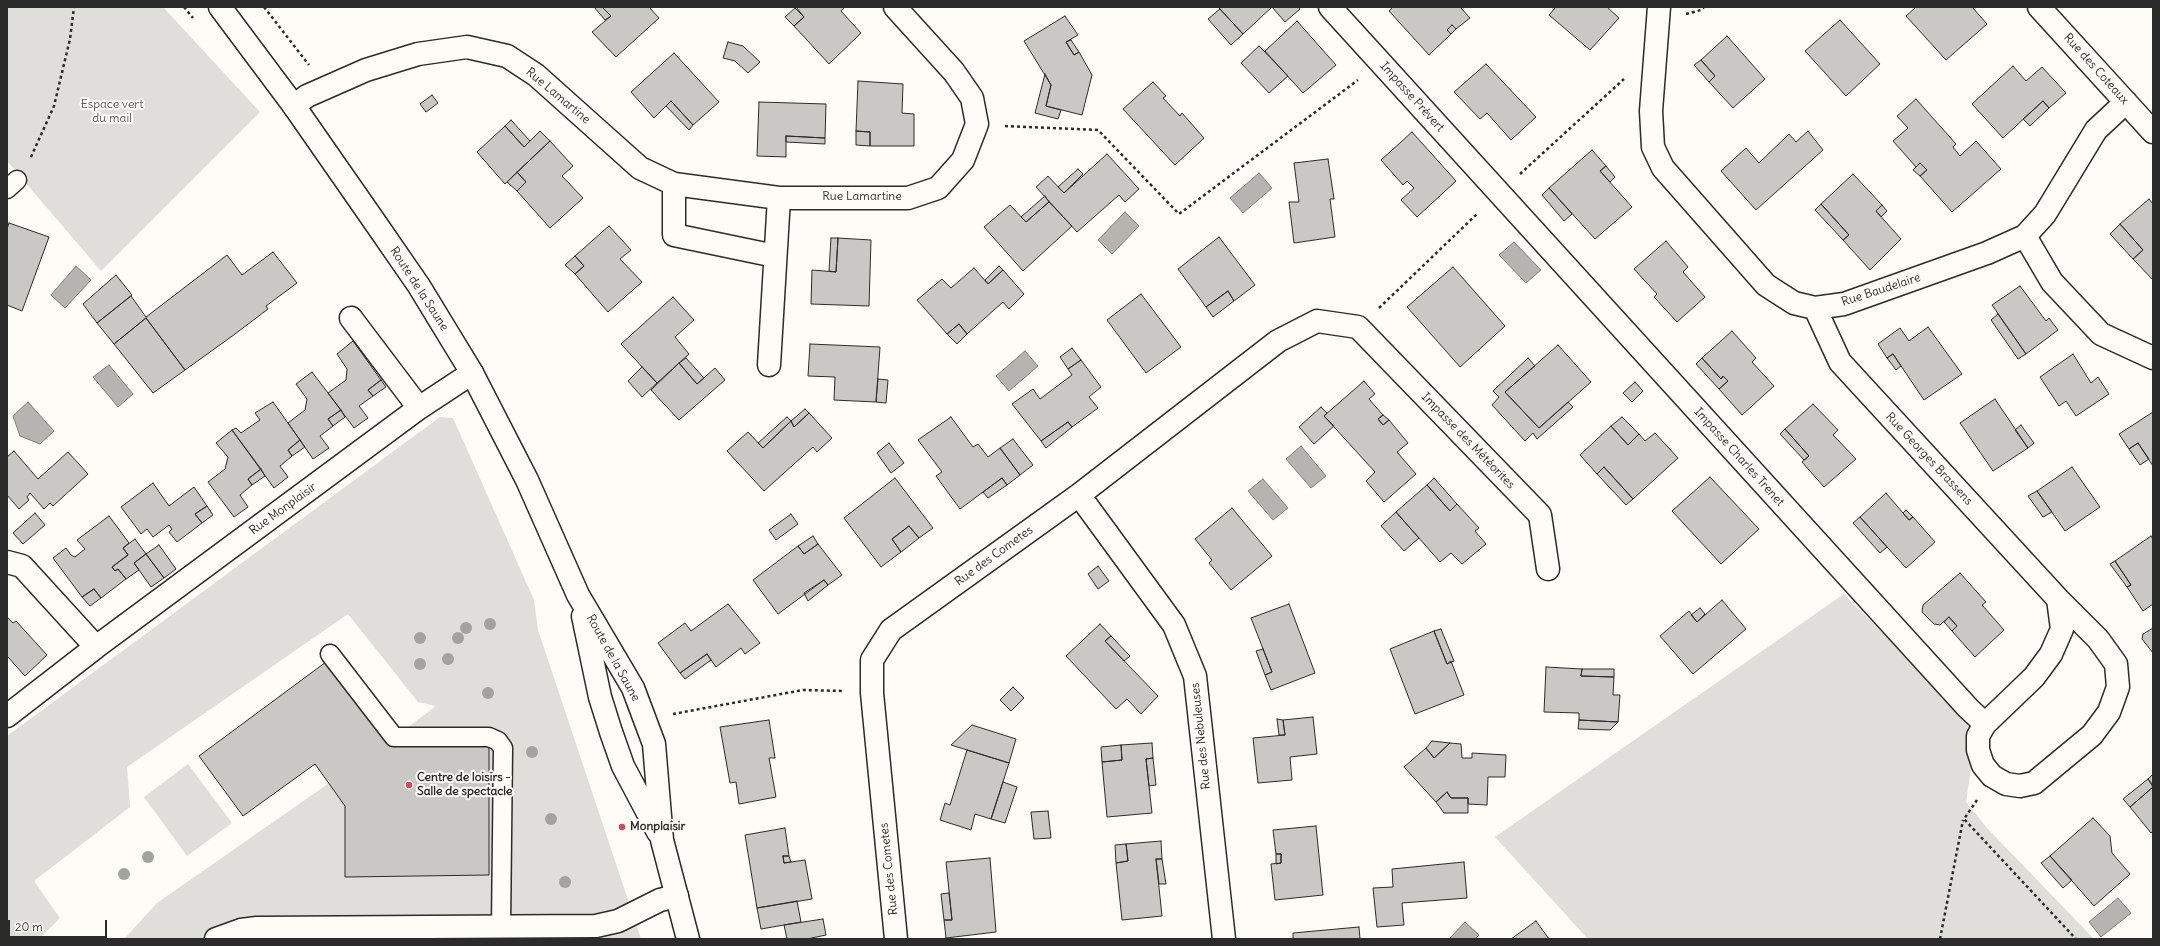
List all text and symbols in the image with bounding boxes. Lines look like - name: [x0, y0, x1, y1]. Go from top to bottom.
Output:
- street label: Rue des Coteaux: [2060, 31, 2132, 107]
- street label: Impasse Prévert: [1377, 59, 1447, 135]
- street label: Rue Lamartine: [523, 65, 593, 127]
- park label: Espace vert du mail: [81, 98, 143, 126]
- street label: Rue Lamartine: [822, 190, 902, 204]
- street label: Route de la Saune: [387, 244, 451, 334]
- street label: Rue Baudelaire: [1840, 270, 1922, 310]
- street label: Impasse des Météorites: [1418, 390, 1518, 492]
- street label: Impasse Charles Trenet: [1691, 405, 1787, 509]
- street label: Rue Georges Brassens: [1882, 410, 1976, 508]
- street label: Rue Monplaisir: [247, 480, 319, 538]
- street label: Rue des Cometes: [952, 523, 1036, 589]
- street label: Route de la Saune: [583, 612, 643, 704]
- street label: Rue des Nebuleuses: [1188, 682, 1214, 790]
- place label: Centre de loisirs - Salle de spectacle: [417, 771, 513, 799]
- marker: Centre de loisirs - Salle de spectacle: [404, 780, 414, 790]
- place label: Monplaisir: [630, 820, 685, 834]
- marker: Monplaisir: [617, 822, 627, 832]
- street label: Rue des Cometes: [877, 822, 901, 916]
- scale bar: [10, 912, 109, 938]
- text: 20 m: [15, 919, 43, 934]

